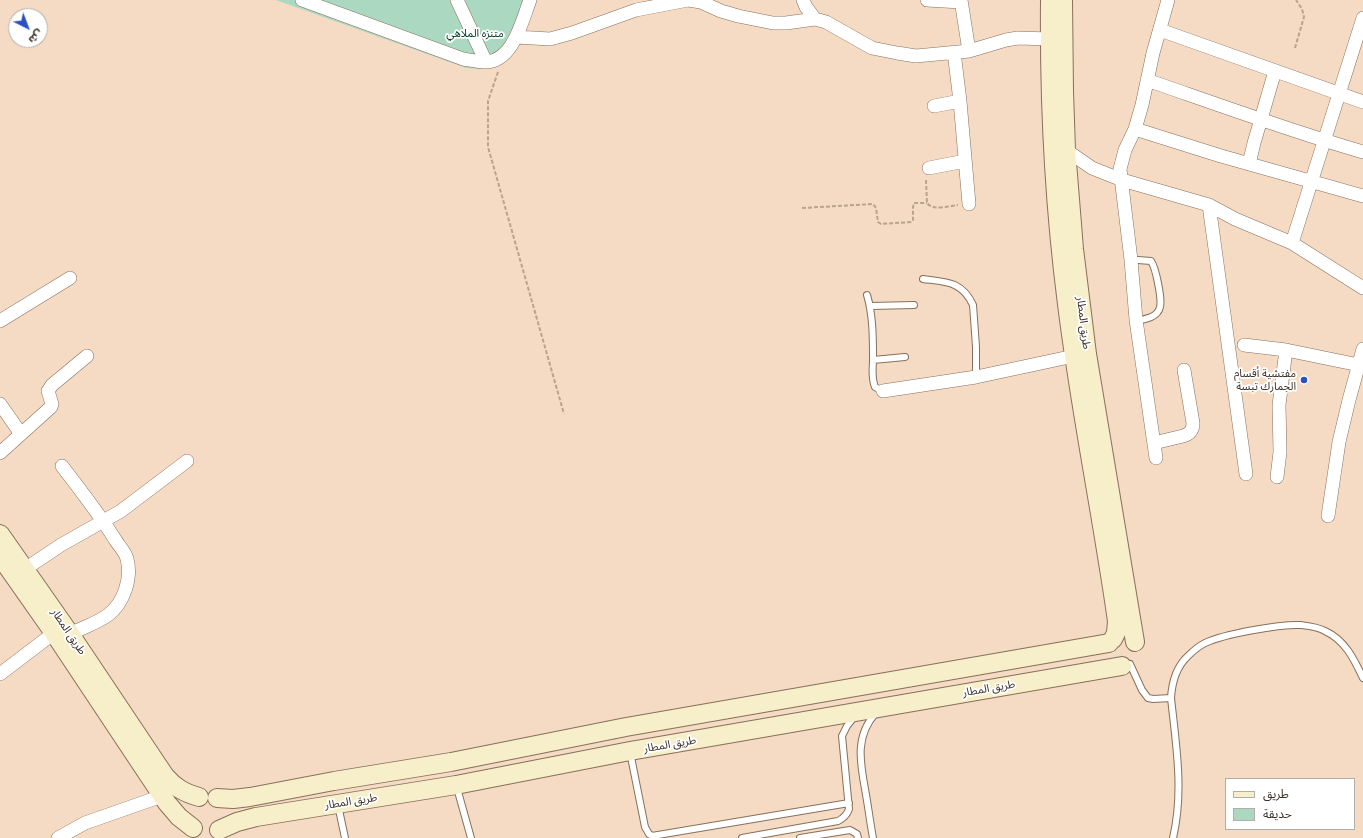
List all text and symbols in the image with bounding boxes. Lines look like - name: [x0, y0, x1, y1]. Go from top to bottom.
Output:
- north arrow: [8, 8, 48, 48]
- text: ش: [26, 27, 46, 46]
- park label: متنزه الملاهي: [446, 27, 504, 41]
- street label: طريق المطار: [1073, 296, 1093, 350]
- place label: مفتشية أقسام الجمارك تبسة: [1234, 367, 1296, 393]
- marker: مفتشية أقسام الجمارك تبسة: [1299, 375, 1309, 385]
- street label: طريق المطار: [48, 606, 88, 658]
- street label: طريق المطار: [962, 678, 1016, 700]
- street label: طريق المطار: [643, 734, 697, 756]
- legend: [1225, 778, 1355, 830]
- text: طريق: [1263, 787, 1289, 801]
- street label: طريق المطار: [324, 791, 378, 813]
- text: حديقة: [1263, 807, 1292, 821]

